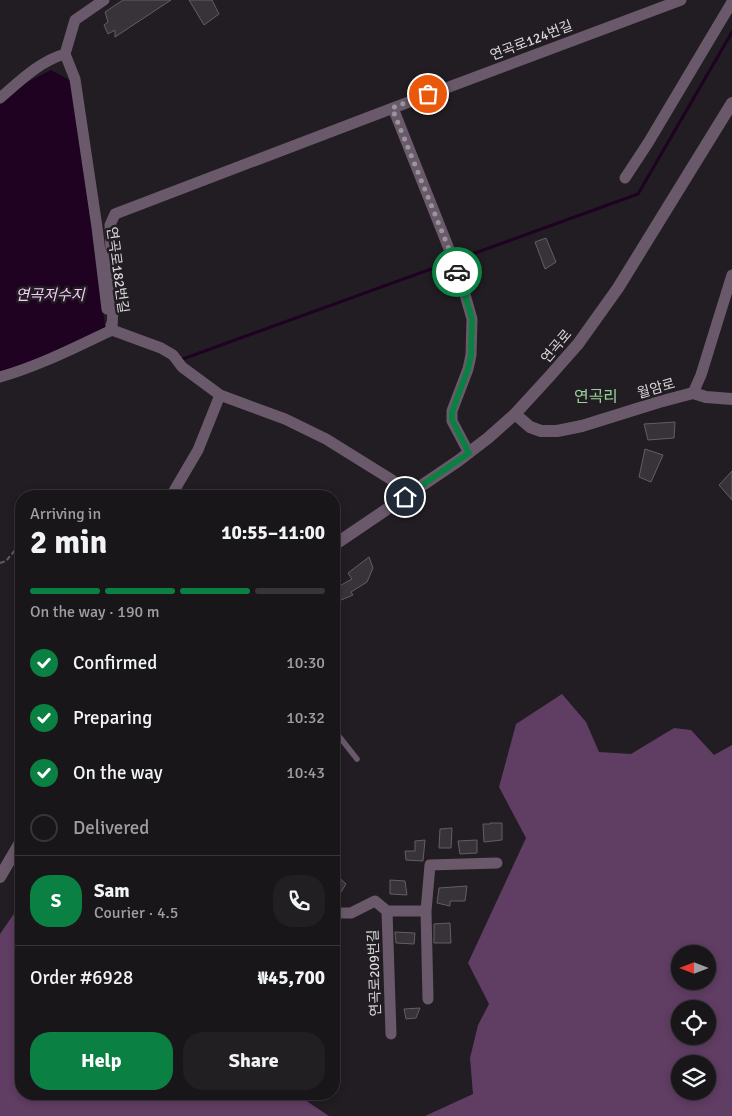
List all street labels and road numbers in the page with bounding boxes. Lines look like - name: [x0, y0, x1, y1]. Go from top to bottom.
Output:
- street label: 연곡로124번길: [487, 17, 575, 64]
- street label: 연곡로182번길: [103, 226, 132, 314]
- street label: 연곡로: [537, 326, 575, 367]
- street label: 월암로: [635, 375, 677, 402]
- street label: 연곡로209번길: [364, 929, 385, 1017]

